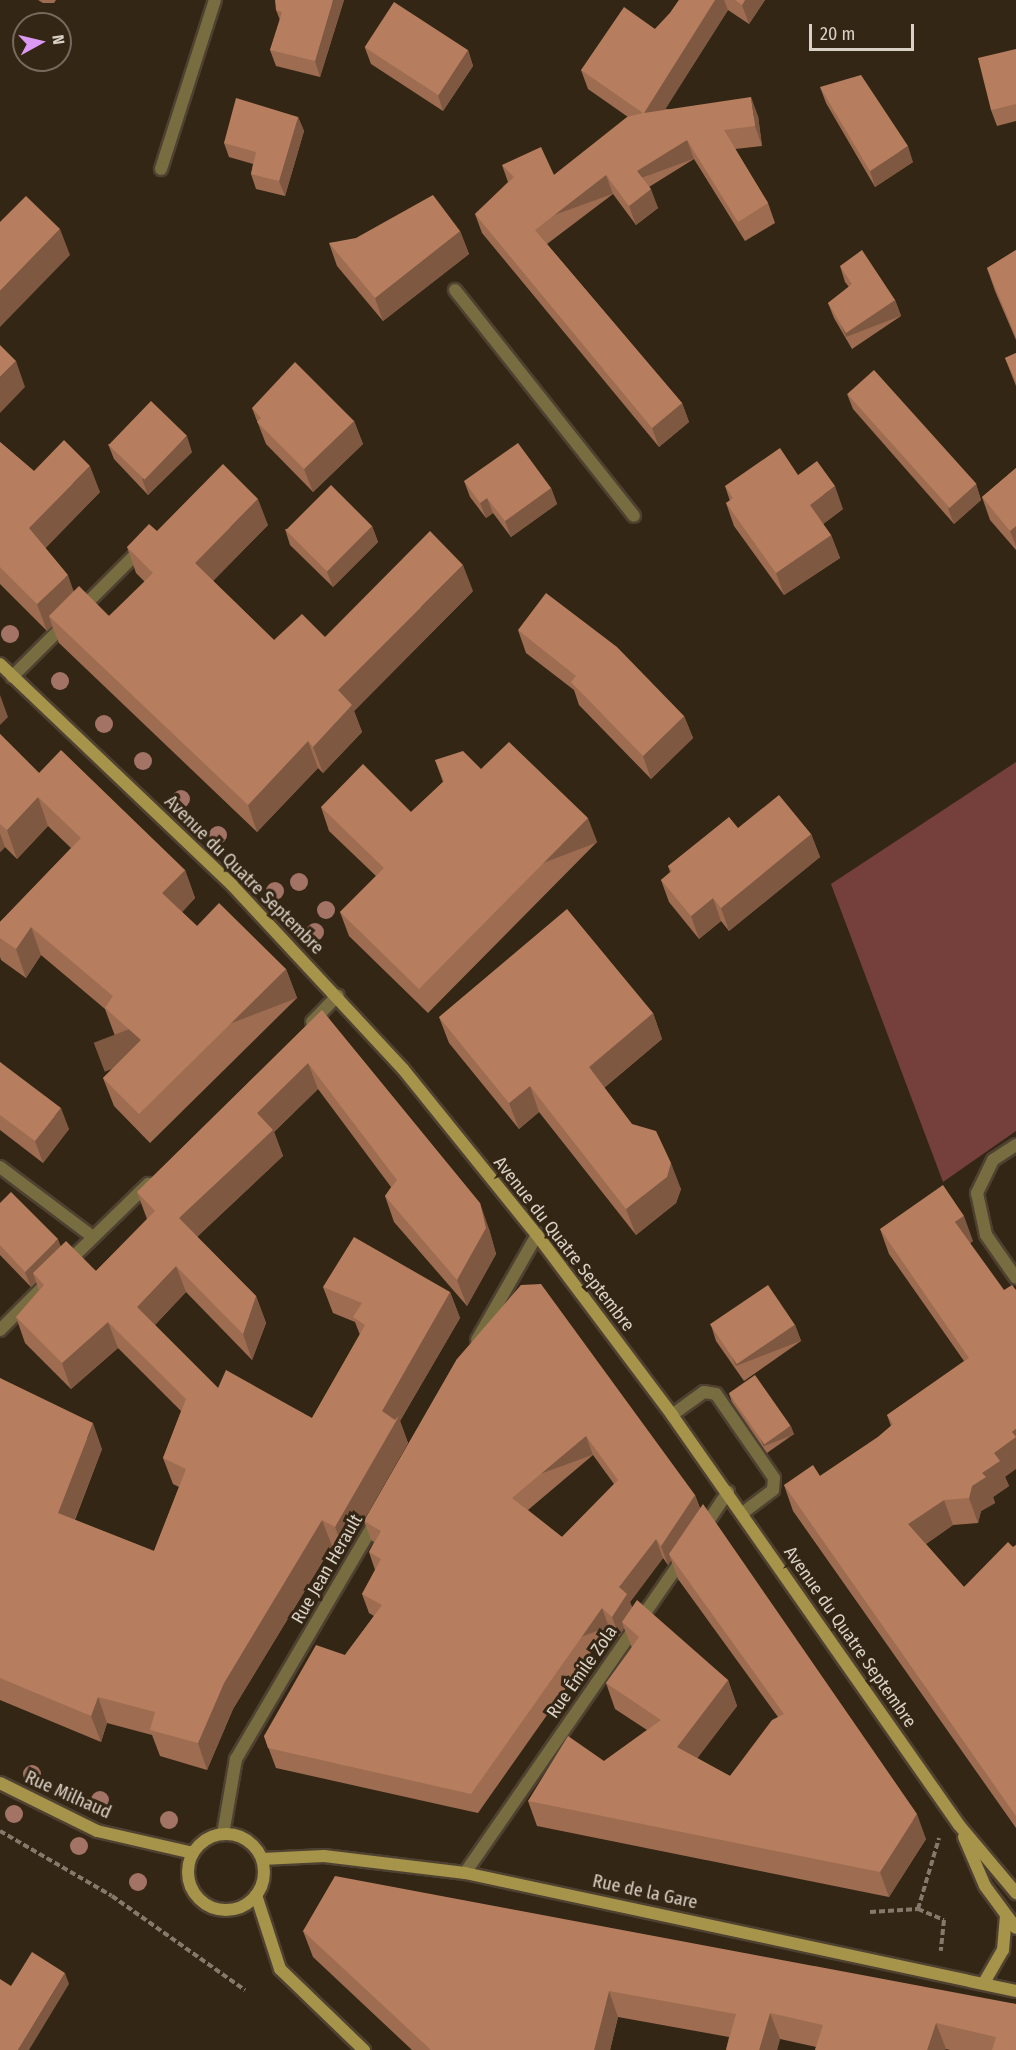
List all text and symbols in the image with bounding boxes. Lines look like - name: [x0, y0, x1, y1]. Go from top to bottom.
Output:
- north arrow: [12, 12, 72, 72]
- scale bar: [812, 12, 917, 50]
- text: 20 m: [820, 23, 855, 45]
- text: N: [48, 34, 68, 46]
- street label: Avenue du Quatre Septembre: [160, 791, 328, 959]
- street label: Avenue du Quatre Septembre: [489, 1152, 639, 1336]
- street label: Rue Jean Herault: [287, 1510, 367, 1628]
- street label: Avenue du Quatre Septembre: [779, 1542, 921, 1732]
- street label: Rue Émile Zola: [542, 1622, 622, 1722]
- street label: Rue Milhaud: [22, 1766, 114, 1824]
- street label: Rue de la Gare: [591, 1870, 699, 1914]

